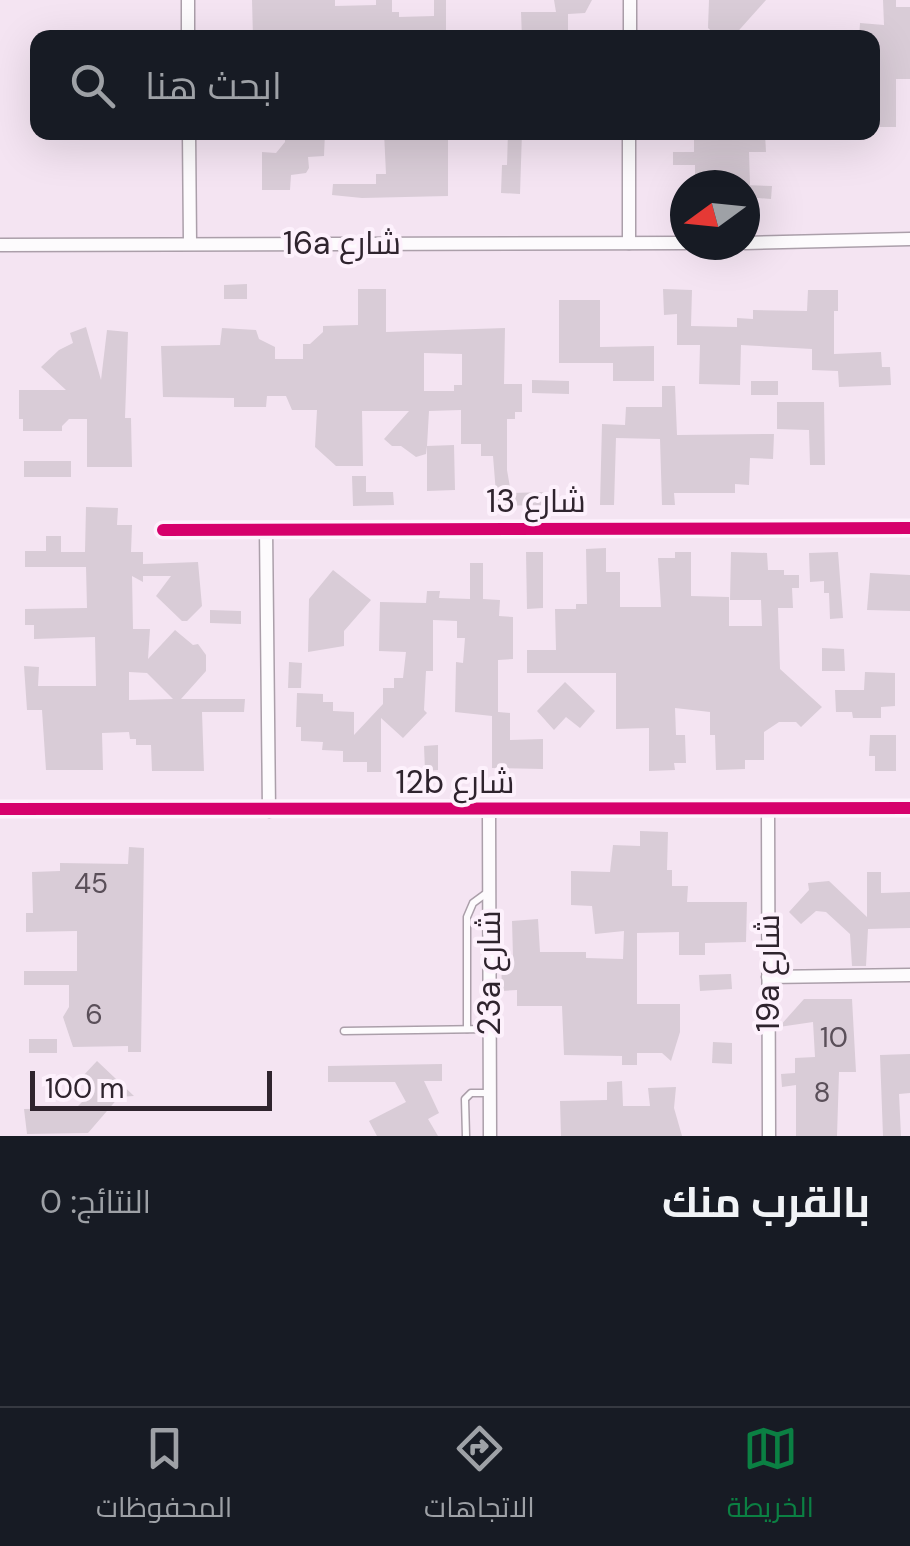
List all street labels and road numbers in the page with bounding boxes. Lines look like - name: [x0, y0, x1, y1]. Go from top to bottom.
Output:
- street label: 16a شارع: [283, 222, 401, 265]
- street label: شارع 13: [486, 480, 586, 523]
- street label: 12b شارع: [396, 761, 514, 804]
- street label: 23a شارع: [468, 910, 511, 1036]
- street label: 19a شارع: [747, 914, 790, 1032]

